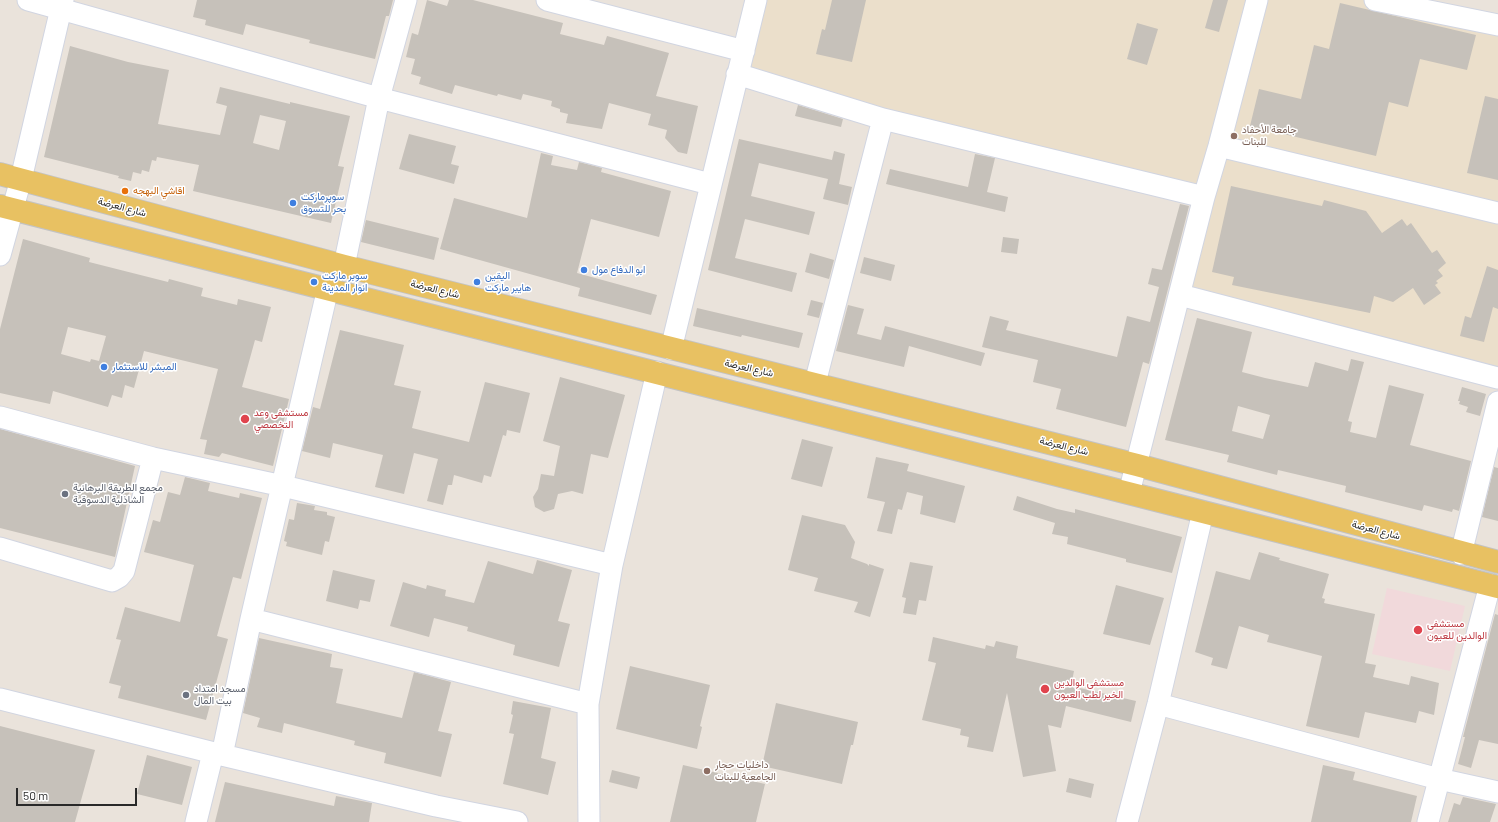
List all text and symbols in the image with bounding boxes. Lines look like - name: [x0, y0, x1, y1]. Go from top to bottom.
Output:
- place label: جامعة الأحفاد للبنات: [1242, 124, 1297, 148]
- marker: جامعة الأحفاد للبنات: [1229, 131, 1239, 141]
- place label: اقاشي البهجه: [133, 185, 185, 197]
- marker: اقاشي البهجه: [120, 186, 130, 196]
- place label: سوپرمارکت بحر للتسوق: [301, 191, 346, 214]
- street label: شارع العرضة: [96, 195, 148, 219]
- marker: سوپرمارکت بحر للتسوق: [288, 198, 298, 208]
- place label: ابو الدفاع مول: [592, 264, 645, 276]
- marker: ابو الدفاع مول: [579, 265, 589, 275]
- place label: سوبر ماركت انوار المدينة: [322, 270, 367, 294]
- place label: اليقين هايبر ماركت: [485, 270, 531, 294]
- marker: سوبر ماركت انوار المدينة: [309, 277, 319, 287]
- street label: شارع العرضة: [409, 277, 461, 301]
- marker: اليقين هايبر ماركت: [472, 277, 482, 287]
- street label: شارع العرضة: [723, 357, 775, 379]
- place label: المبشر للاستثمار: [112, 361, 177, 373]
- marker: المبشر للاستثمار: [99, 362, 109, 372]
- place label: مستشفى وعد التخصصي: [254, 407, 308, 430]
- marker: مستشفى وعد التخصصي: [239, 413, 251, 425]
- street label: شارع العرضة: [1038, 434, 1090, 458]
- place label: مجمع الطريقة البرهانية الشاذلية الدسوقية: [73, 482, 163, 506]
- marker: مجمع الطريقة البرهانية الشاذلية الدسوقية: [60, 489, 70, 499]
- street label: شارع العرضة: [1350, 518, 1402, 542]
- place label: مستشفى الوالدين للعيون: [1427, 618, 1487, 642]
- marker: مستشفى الوالدين للعيون: [1412, 624, 1424, 636]
- place label: مستشفى الوالدين الخير لطب العيون: [1054, 677, 1124, 700]
- place label: مسجد امتداد بيت المال: [194, 683, 246, 706]
- marker: مستشفى الوالدين الخير لطب العيون: [1039, 683, 1051, 695]
- marker: مسجد امتداد بيت المال: [181, 690, 191, 700]
- place label: داخليات حجار الجامعية للبنات: [715, 759, 776, 782]
- marker: داخليات حجار الجامعية للبنات: [702, 766, 712, 776]
- scale bar: [18, 780, 139, 806]
- text: 50 m: [23, 788, 48, 802]

